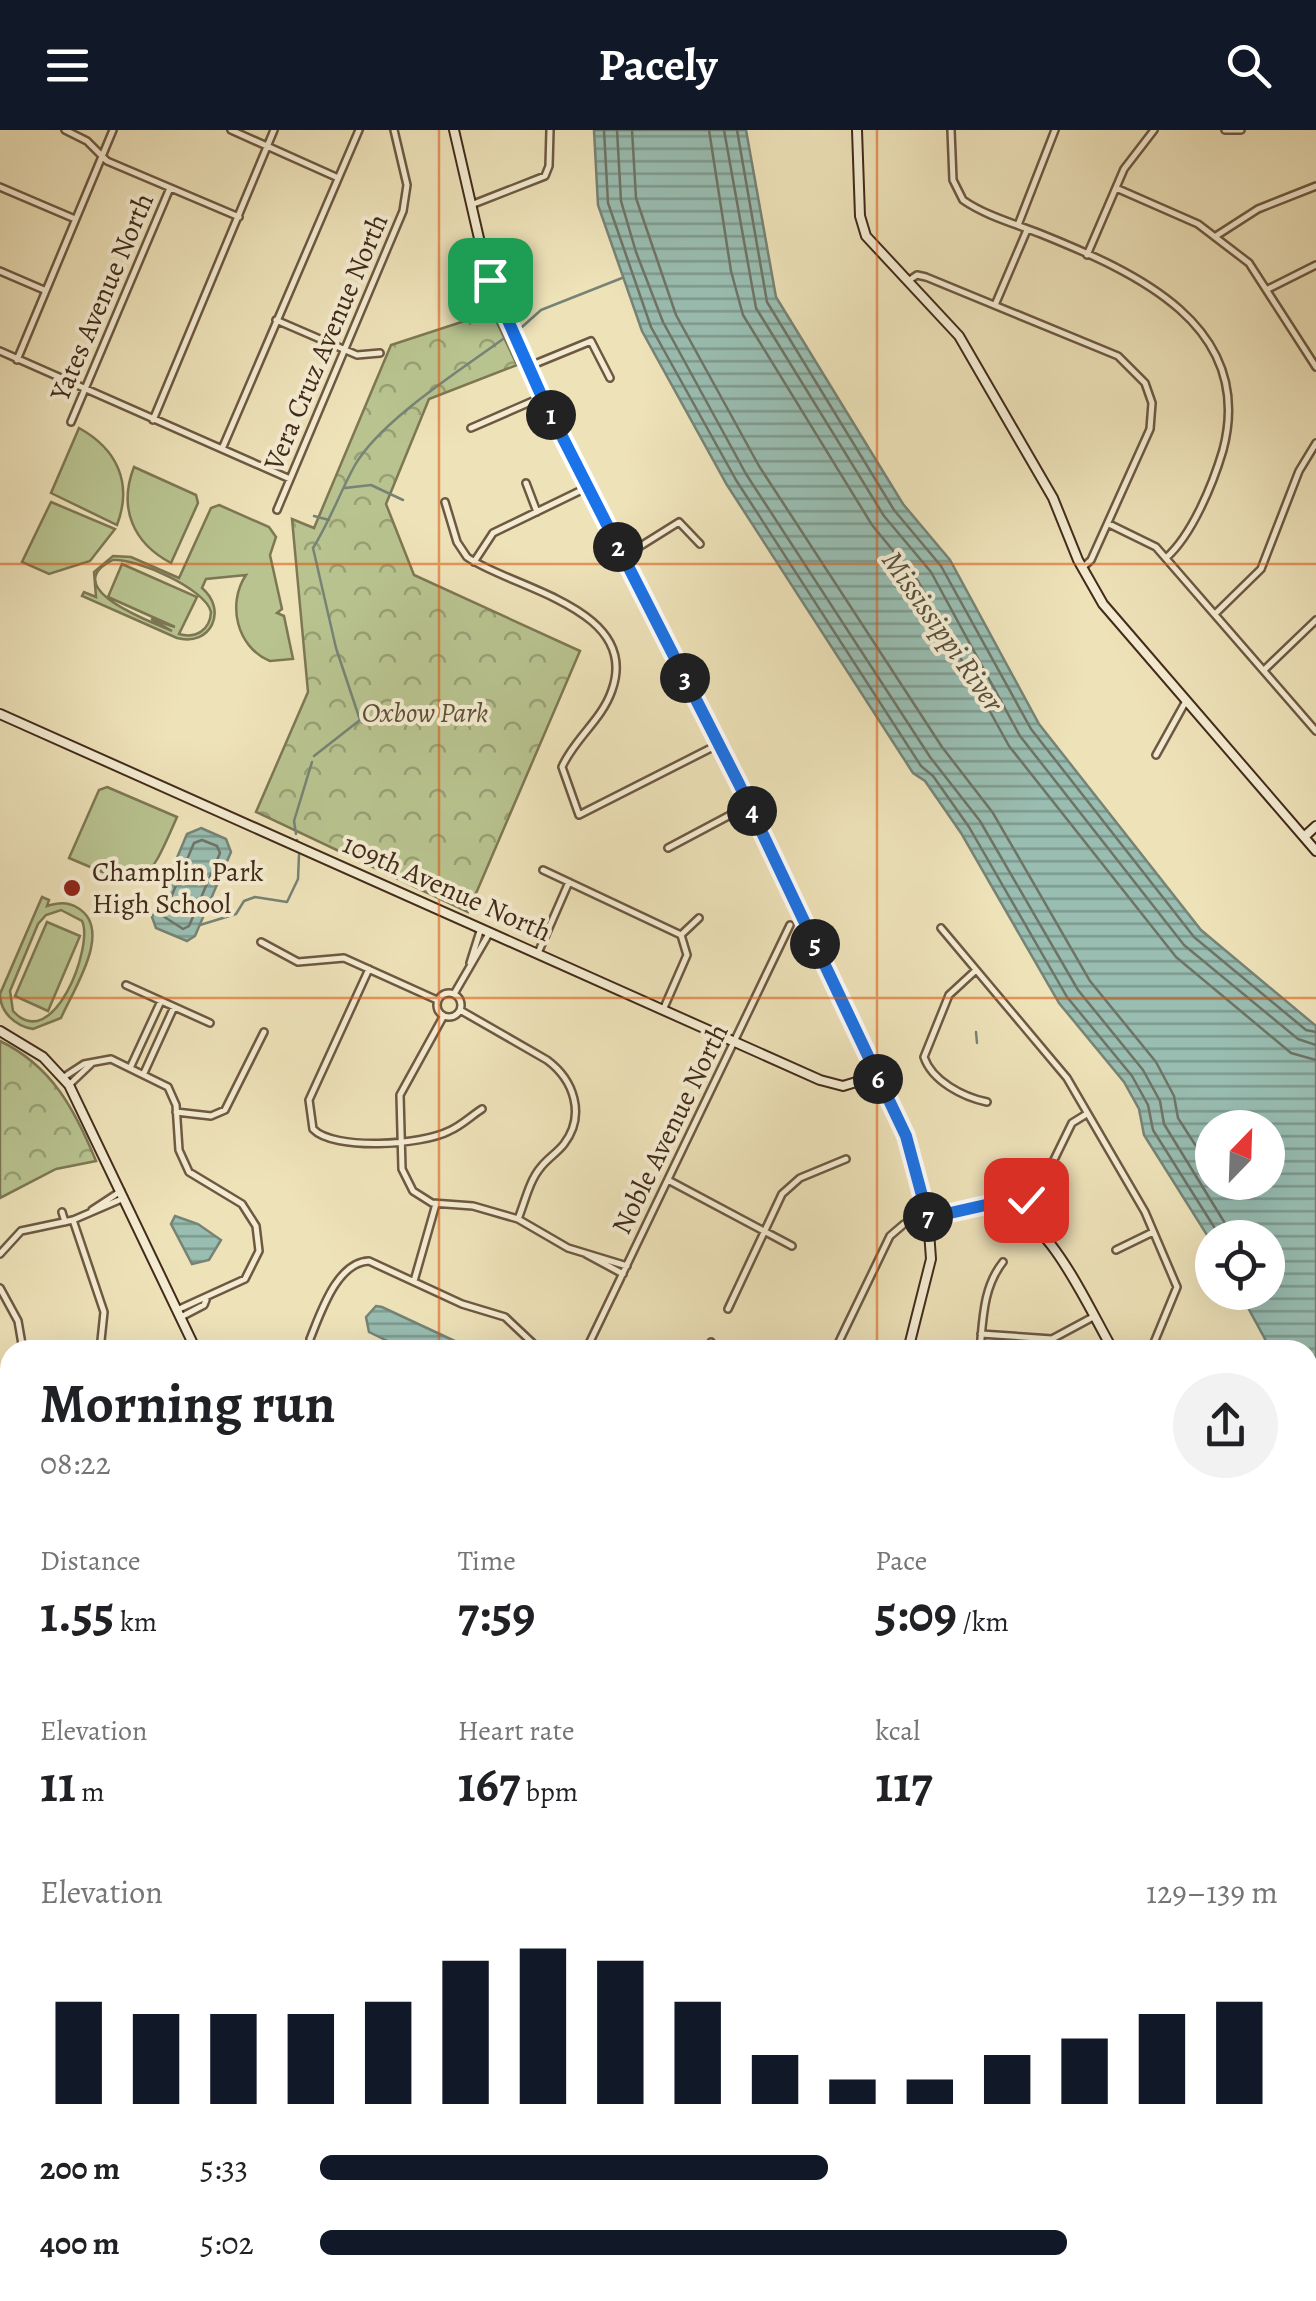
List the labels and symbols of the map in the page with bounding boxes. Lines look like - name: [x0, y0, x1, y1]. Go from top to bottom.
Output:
- street label: Yates Avenue North: [41, 187, 163, 408]
- street label: Vera Cruz Avenue North: [254, 208, 397, 477]
- pin: [448, 238, 533, 323]
- pin: 1: [526, 390, 576, 440]
- pin: 2: [593, 522, 643, 572]
- water label: Mississippi River: [873, 543, 1014, 721]
- pin: 3: [660, 653, 710, 703]
- park label: Oxbow Park: [362, 694, 488, 732]
- pin: 4: [727, 786, 777, 836]
- street label: 109th Avenue North: [337, 825, 557, 951]
- place label: Champlin Park High School: [92, 853, 264, 923]
- marker: Champlin Park High School: [61, 877, 83, 899]
- pin: 5: [790, 919, 840, 969]
- street label: Noble Avenue North: [603, 1017, 738, 1241]
- pin: 6: [853, 1054, 903, 1104]
- north arrow: [1195, 1110, 1285, 1200]
- pin: [984, 1158, 1069, 1243]
- pin: 7: [903, 1192, 953, 1242]

